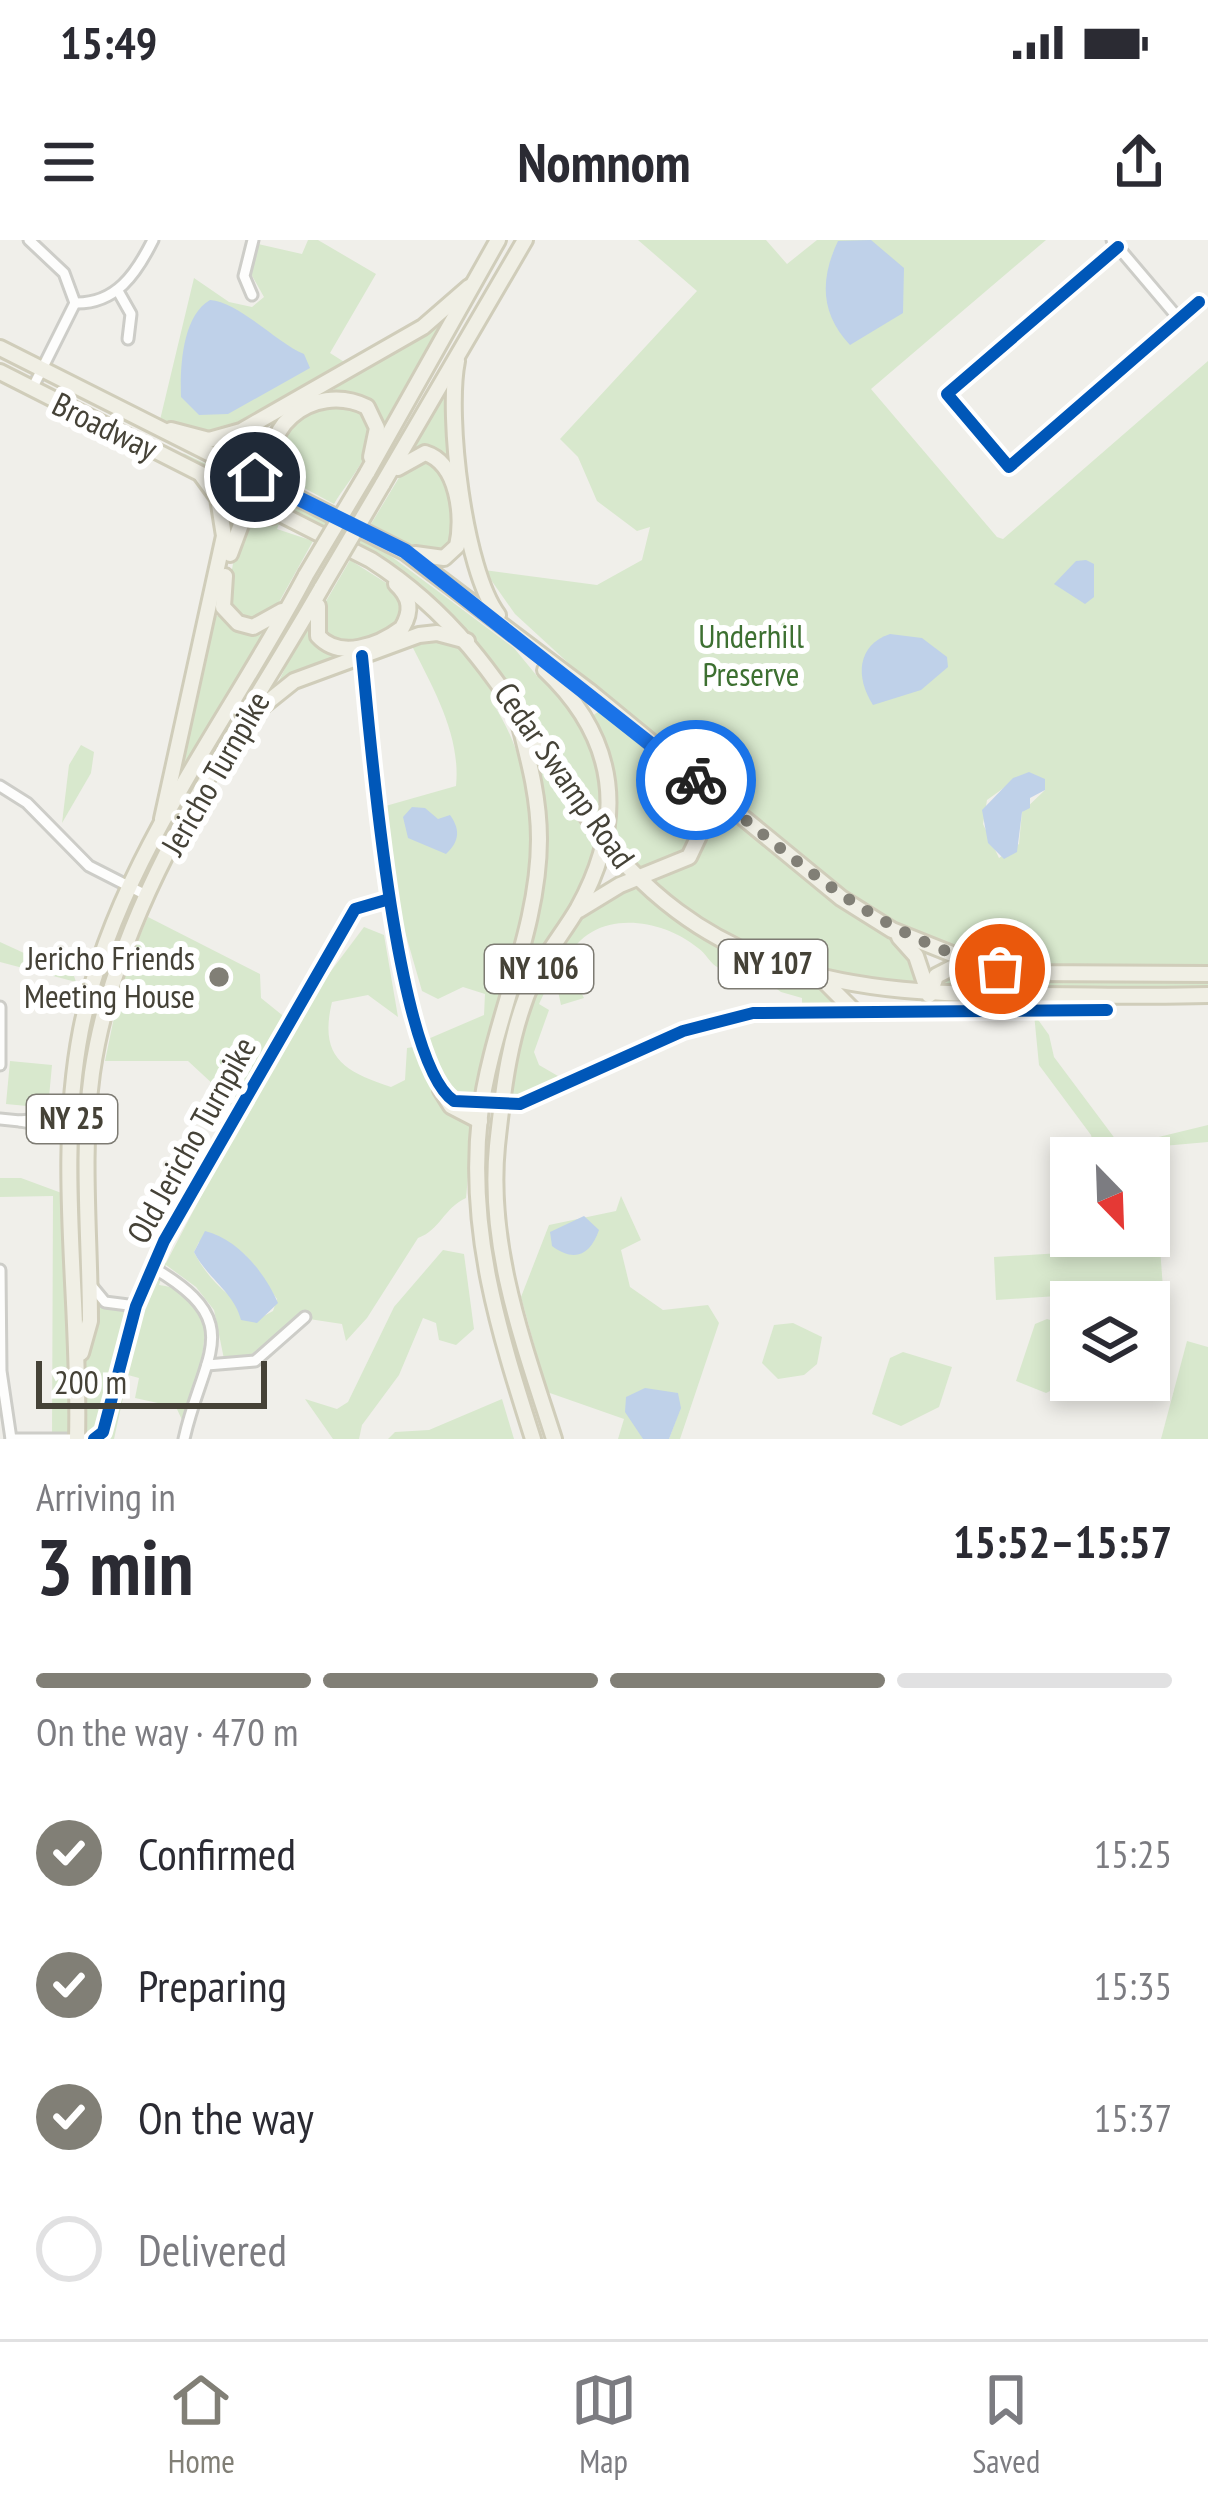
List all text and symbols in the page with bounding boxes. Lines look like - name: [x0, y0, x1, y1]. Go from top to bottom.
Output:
- text: 15:49: [60, 13, 157, 71]
- text: Nomnom: [517, 127, 691, 197]
- icon: menu: [36, 129, 102, 195]
- icon: share: [1106, 129, 1172, 195]
- street label: Broadway: [46, 382, 165, 470]
- pin: [204, 426, 306, 528]
- icon: home: [222, 444, 288, 510]
- park label: Underhill Preserve: [698, 614, 804, 695]
- street label: Cedar Swamp Road: [485, 673, 645, 876]
- street label: Jericho Turnpike: [150, 683, 279, 863]
- courier: [636, 720, 756, 840]
- icon: bike: [663, 747, 729, 813]
- pin: [949, 918, 1051, 1020]
- place label: Jericho Friends Meeting House: [24, 936, 195, 1017]
- icon: bag: [967, 936, 1033, 1002]
- road number: NY 107: [719, 940, 827, 988]
- road number: NY 106: [485, 945, 593, 993]
- marker: Jericho Friends Meeting House: [206, 964, 232, 990]
- street label: Old Jericho Turnpike: [116, 1029, 265, 1250]
- road number: NY 25: [27, 1095, 117, 1143]
- north arrow: [1050, 1137, 1170, 1257]
- map controls: [1050, 1137, 1170, 1401]
- button: layers: [1050, 1281, 1170, 1401]
- scale bar: [36, 1355, 267, 1408]
- text: 200 m: [54, 1360, 127, 1403]
- text: Arriving in: [36, 1471, 176, 1522]
- text: 15:52–15:57: [953, 1512, 1172, 1570]
- text: 3 min: [36, 1516, 194, 1617]
- text: On the way · 470 m: [36, 1706, 298, 1757]
- icon: check: [36, 1820, 102, 1886]
- text: Confirmed: [138, 1824, 296, 1882]
- text: 15:25: [1094, 1828, 1172, 1879]
- icon: check: [36, 1952, 102, 2018]
- text: Preparing: [138, 1956, 287, 2014]
- text: 15:35: [1094, 1960, 1172, 2011]
- icon: check: [36, 2084, 102, 2150]
- text: On the way: [138, 2088, 314, 2146]
- text: 15:37: [1094, 2092, 1172, 2143]
- text: Delivered: [138, 2220, 287, 2278]
- tab: Home: [168, 2367, 235, 2482]
- tab: Map: [571, 2367, 637, 2482]
- tab: Saved: [972, 2367, 1040, 2482]

